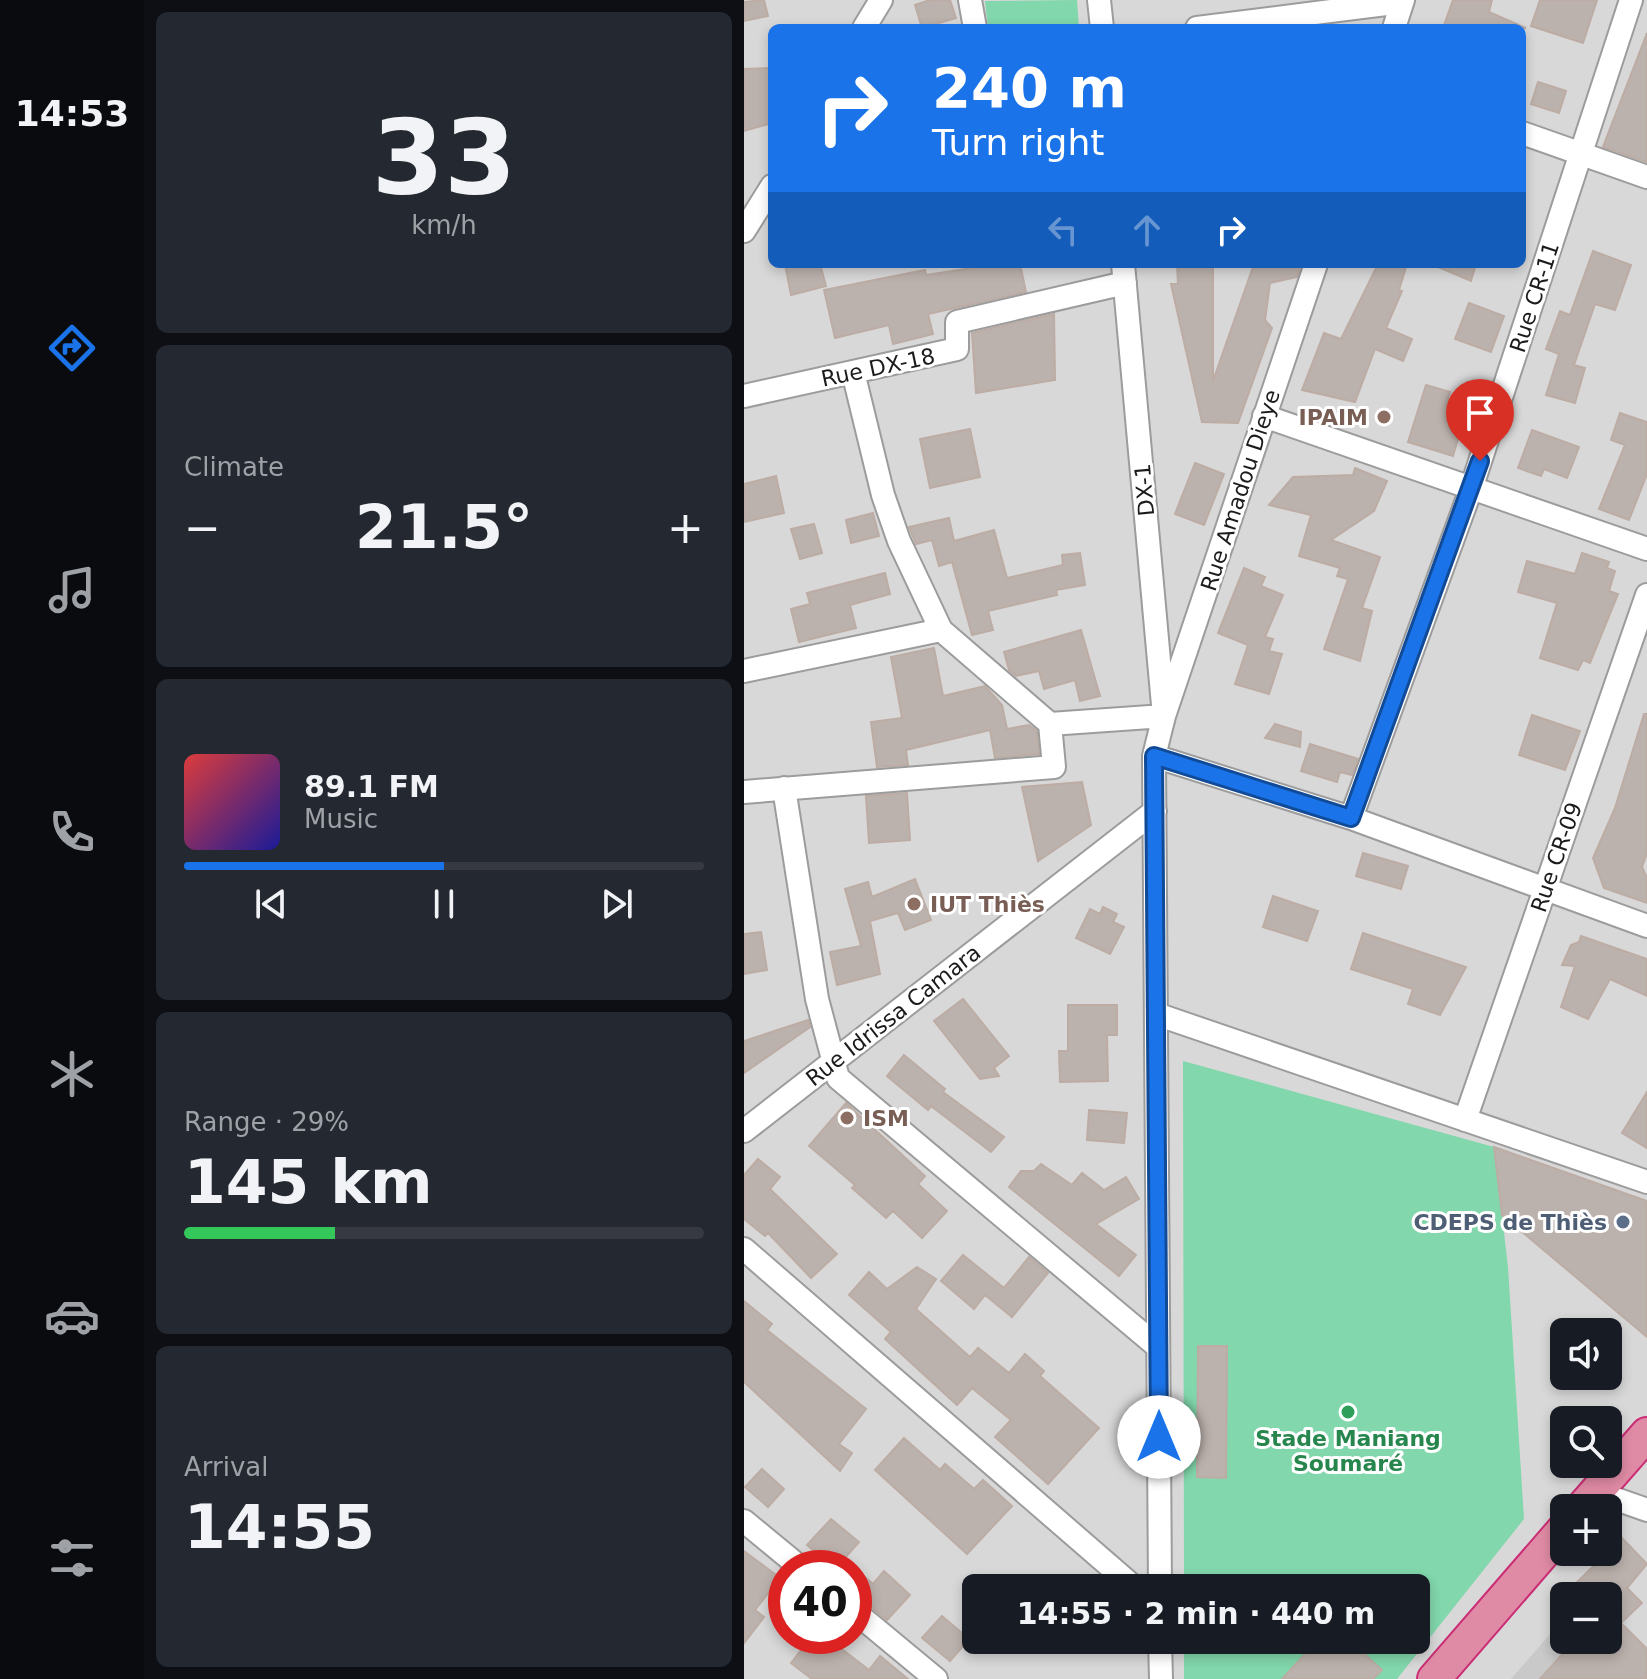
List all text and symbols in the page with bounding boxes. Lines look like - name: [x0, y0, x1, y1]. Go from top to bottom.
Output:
- text: 240 m: [932, 55, 1127, 120]
- icon: right: [800, 56, 904, 160]
- text: 14:53: [15, 93, 129, 134]
- text: 33: [372, 97, 516, 219]
- text: Turn right: [932, 122, 1104, 163]
- icon: left: [1041, 208, 1085, 252]
- icon: ahead: [1125, 208, 1169, 252]
- icon: right: [1209, 208, 1253, 252]
- text: km/h: [411, 210, 477, 240]
- street label: Rue CR-11: [1505, 239, 1564, 355]
- icon: directions: [44, 320, 100, 376]
- street label: Rue DX-18: [819, 343, 937, 392]
- pin: [1446, 379, 1514, 461]
- street label: Rue Amadou Dieye: [1196, 386, 1285, 594]
- icon: arrive: [1458, 391, 1502, 435]
- place label: IPAIM: [1299, 405, 1368, 430]
- marker: IPAIM: [1375, 408, 1393, 426]
- text: Climate: [184, 452, 284, 482]
- street label: DX-1: [1130, 463, 1159, 517]
- text: 21.5°: [355, 492, 533, 562]
- text: −: [184, 502, 221, 553]
- text: +: [667, 502, 704, 553]
- icon: music: [44, 562, 100, 618]
- text: 89.1 FM: [304, 769, 439, 804]
- street label: Rue CR-09: [1526, 799, 1587, 915]
- icon: phone: [44, 804, 100, 860]
- text: Music: [304, 804, 378, 834]
- icon: previous: [249, 882, 293, 926]
- icon: pause: [422, 882, 466, 926]
- icon: next: [595, 882, 639, 926]
- place label: IUT Thiès: [930, 892, 1045, 917]
- marker: IUT Thiès: [905, 895, 923, 913]
- street label: Rue Idrissa Camara: [801, 940, 985, 1091]
- icon: climate: [44, 1046, 100, 1102]
- place label: ISM: [863, 1106, 909, 1131]
- text: Range · 29%: [184, 1107, 349, 1137]
- marker: ISM: [838, 1109, 856, 1127]
- text: 145 km: [184, 1147, 433, 1217]
- place label: CDEPS de Thiès: [1413, 1210, 1607, 1235]
- marker: CDEPS de Thiès: [1614, 1213, 1632, 1231]
- icon: car: [44, 1288, 100, 1344]
- map controls: [1550, 1318, 1622, 1654]
- button: sound: [1550, 1318, 1622, 1390]
- position arrow: [1117, 1395, 1201, 1479]
- marker: Stade Maniang Soumaré: [1339, 1403, 1357, 1421]
- button: search: [1550, 1406, 1622, 1478]
- place label: Stade Maniang Soumaré: [1255, 1426, 1441, 1476]
- text: Arrival: [184, 1452, 268, 1482]
- text: 14:55: [184, 1492, 375, 1562]
- button: +: [1550, 1494, 1622, 1566]
- icon: filters: [44, 1530, 100, 1586]
- speed limit sign: 40: [768, 1550, 872, 1654]
- button: −: [1550, 1582, 1622, 1654]
- text: 14:55 · 2 min · 440 m: [1017, 1596, 1375, 1631]

